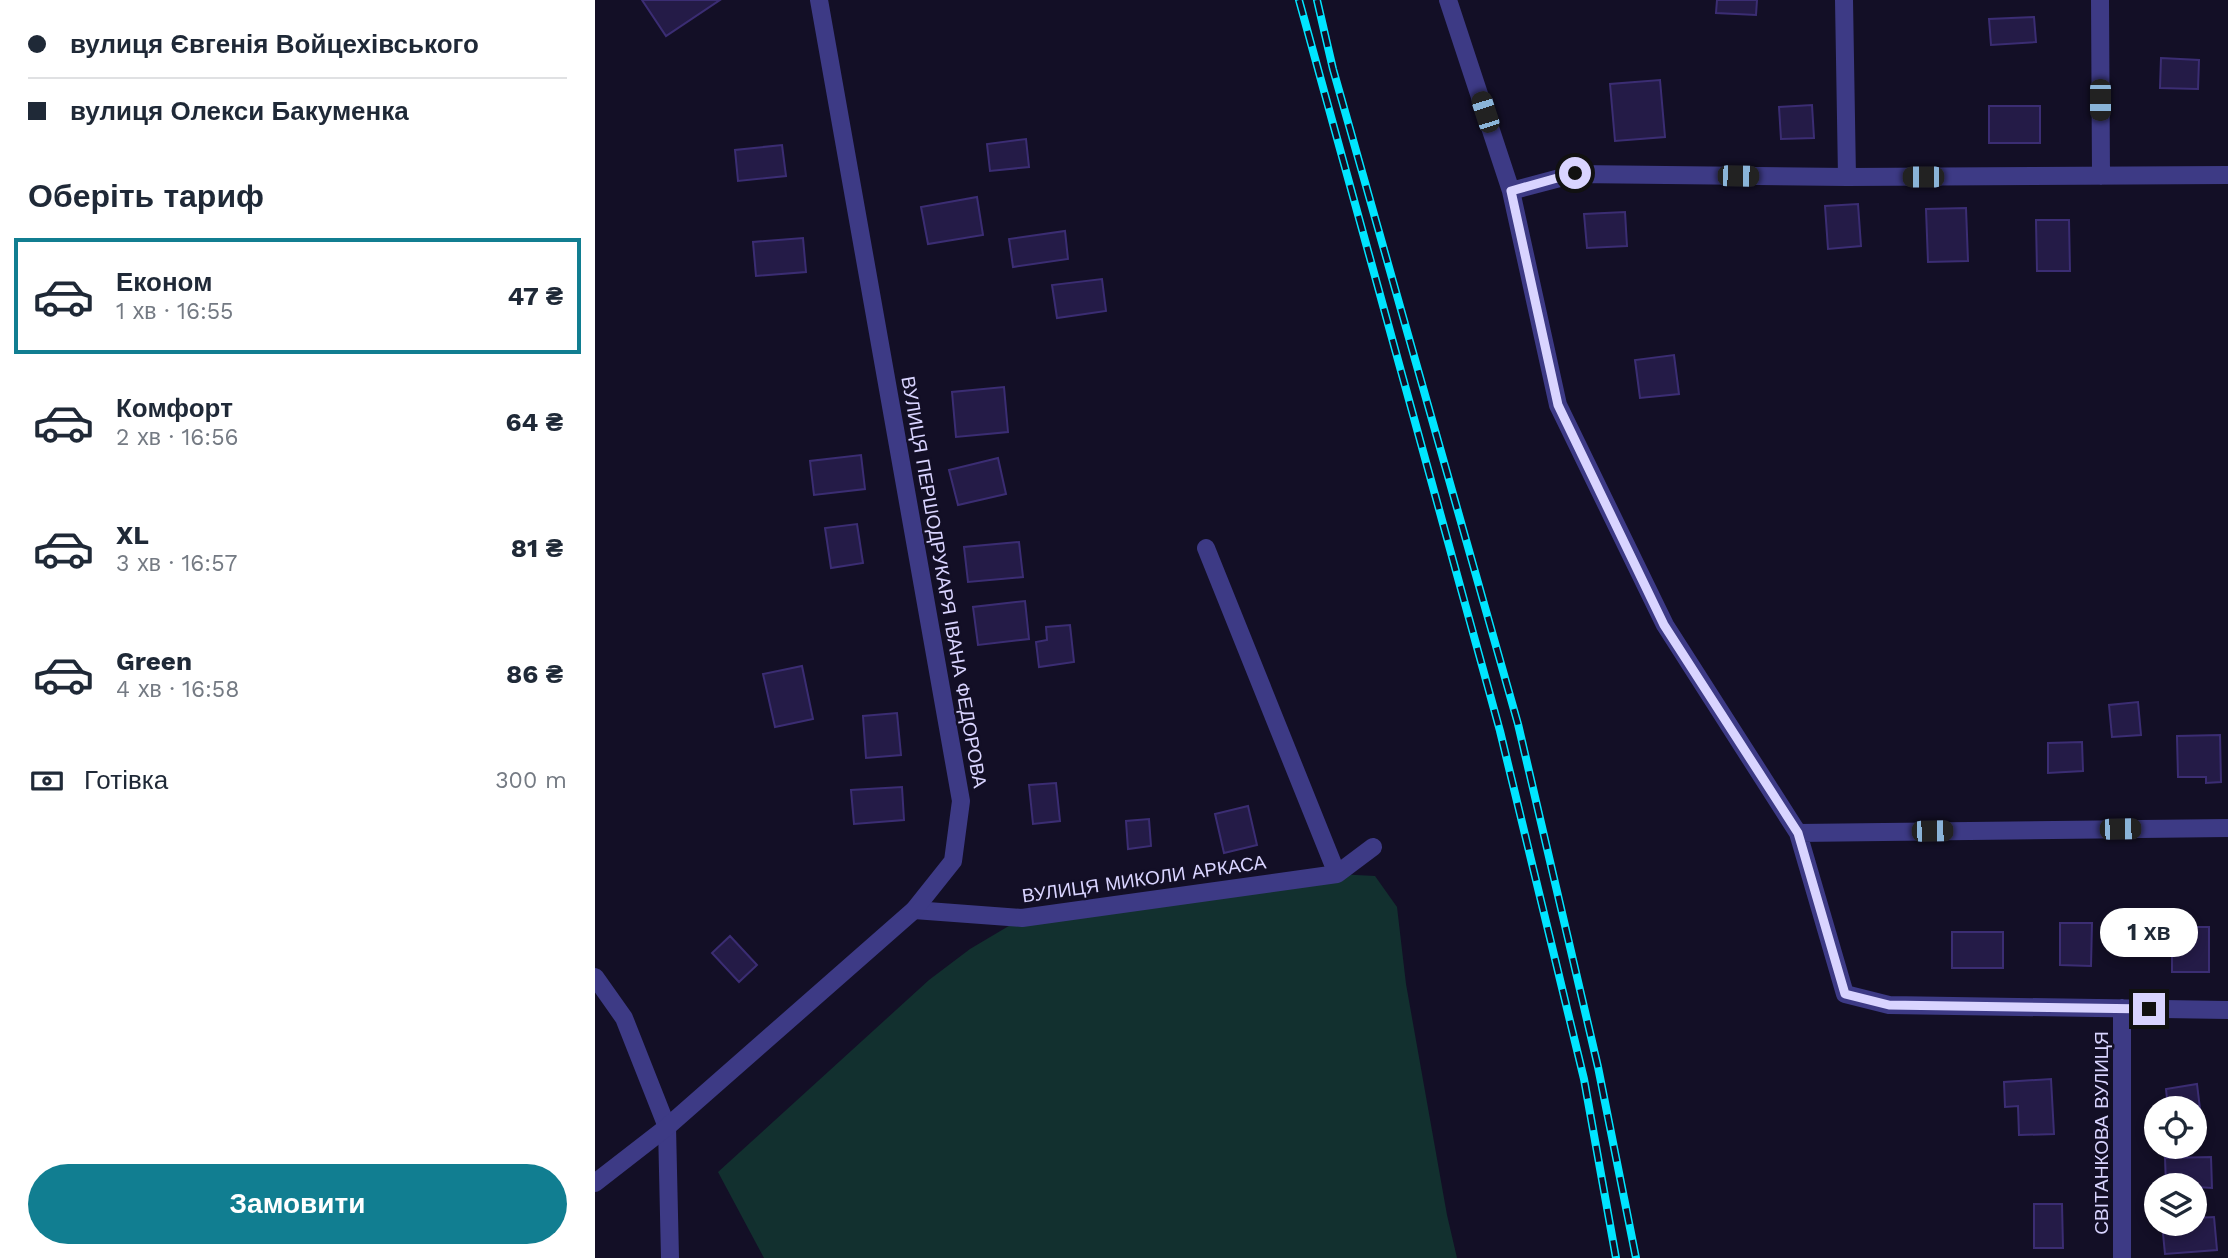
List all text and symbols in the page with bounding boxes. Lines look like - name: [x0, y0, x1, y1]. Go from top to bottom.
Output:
- text: вулиця Євгенія Войцехівського: [70, 29, 479, 59]
- car: [2090, 79, 2111, 121]
- car: [1469, 89, 1502, 135]
- text: вулиця Олекси Бакуменка: [70, 96, 409, 126]
- route start: [1559, 157, 1591, 189]
- car: [1717, 165, 1760, 187]
- car: [1903, 167, 1945, 188]
- text: Оберіть тариф: [28, 177, 264, 215]
- icon: car: [32, 265, 95, 328]
- text: Економ: [116, 267, 212, 297]
- text: 47 ₴: [508, 281, 563, 311]
- text: 1 хв · 16:55: [116, 298, 234, 325]
- street label: ВУЛИЦЯ ПЕРШОДРУКАРЯ ІВАНА ФЕДОРОВА: [896, 374, 992, 790]
- icon: car: [32, 391, 95, 454]
- text: Комфорт: [116, 393, 233, 423]
- text: 64 ₴: [505, 407, 563, 437]
- text: 2 хв · 16:56: [116, 424, 239, 451]
- icon: car: [32, 517, 95, 580]
- text: XL: [116, 520, 149, 550]
- text: 81 ₴: [511, 533, 563, 563]
- text: 3 хв · 16:57: [116, 550, 237, 577]
- icon: car: [32, 643, 95, 706]
- text: Green: [116, 646, 192, 676]
- text: 86 ₴: [506, 659, 563, 689]
- text: 4 хв · 16:58: [116, 676, 239, 703]
- icon: cash: [28, 762, 66, 800]
- text: Готівка: [84, 765, 168, 795]
- text: 300 m: [495, 767, 567, 794]
- car: [2099, 818, 2142, 840]
- car: [1911, 820, 1954, 842]
- street label: ВУЛИЦЯ МИКОЛИ АРКАСА: [1021, 850, 1268, 908]
- callout: 1 хв: [2100, 908, 2198, 956]
- text: 1 хв: [2127, 919, 2171, 946]
- route end: [2133, 993, 2165, 1025]
- street label: СВІТАНКОВА ВУЛИЦЯ: [2090, 1031, 2113, 1235]
- map controls: [2144, 1096, 2207, 1236]
- button: locate: [2144, 1096, 2207, 1159]
- button: Замовити: [28, 1164, 567, 1244]
- button: layers: [2144, 1173, 2207, 1236]

